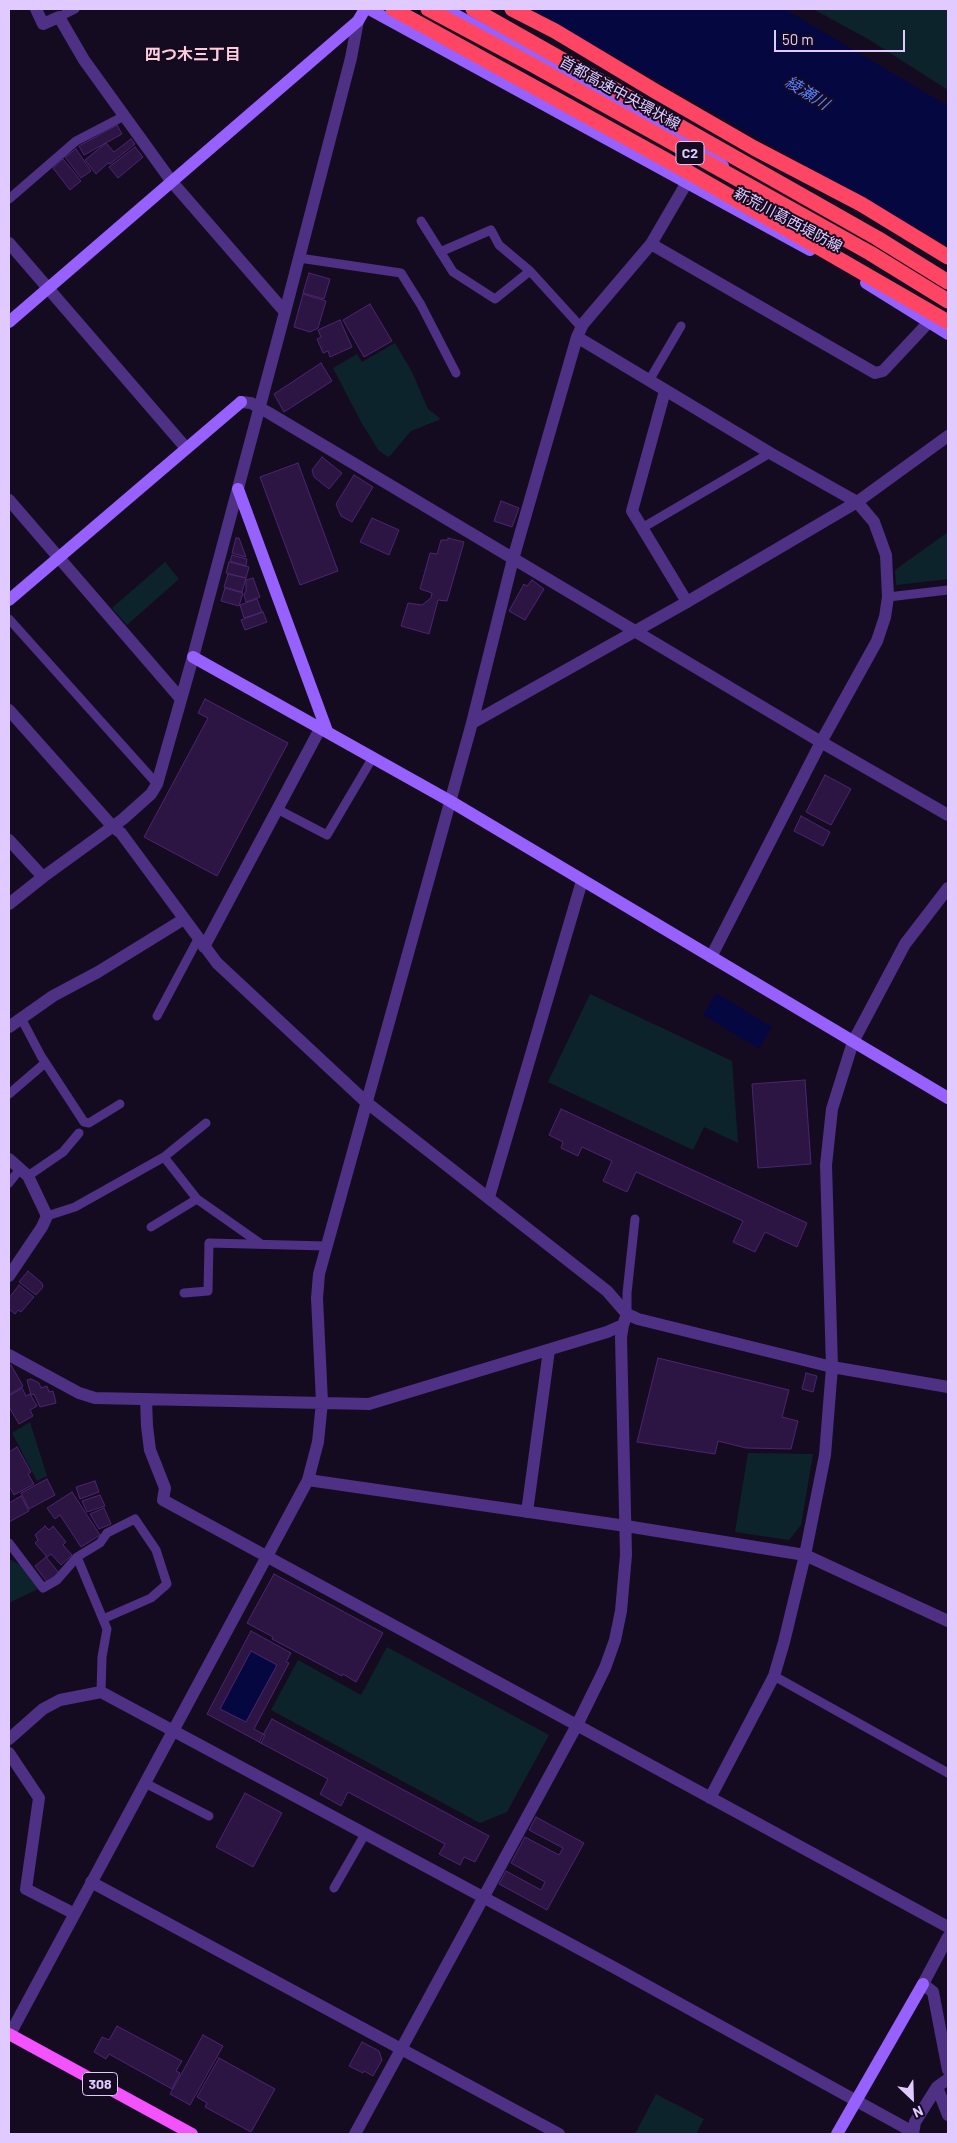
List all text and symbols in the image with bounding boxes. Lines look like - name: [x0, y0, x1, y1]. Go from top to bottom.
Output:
- scale bar: [777, 20, 908, 52]
- text: 50 m: [782, 30, 814, 48]
- district label: 四つ木三丁目: [145, 45, 241, 65]
- street label: 首都高速中央環状線: [557, 52, 683, 134]
- water label: 綾瀬川: [782, 72, 832, 114]
- road number: C2: [676, 142, 704, 164]
- street label: 新荒川葛西堤防線: [731, 184, 845, 256]
- road number: 308: [82, 2072, 118, 2096]
- north arrow: [887, 2073, 937, 2123]
- text: N: [911, 2103, 926, 2122]

